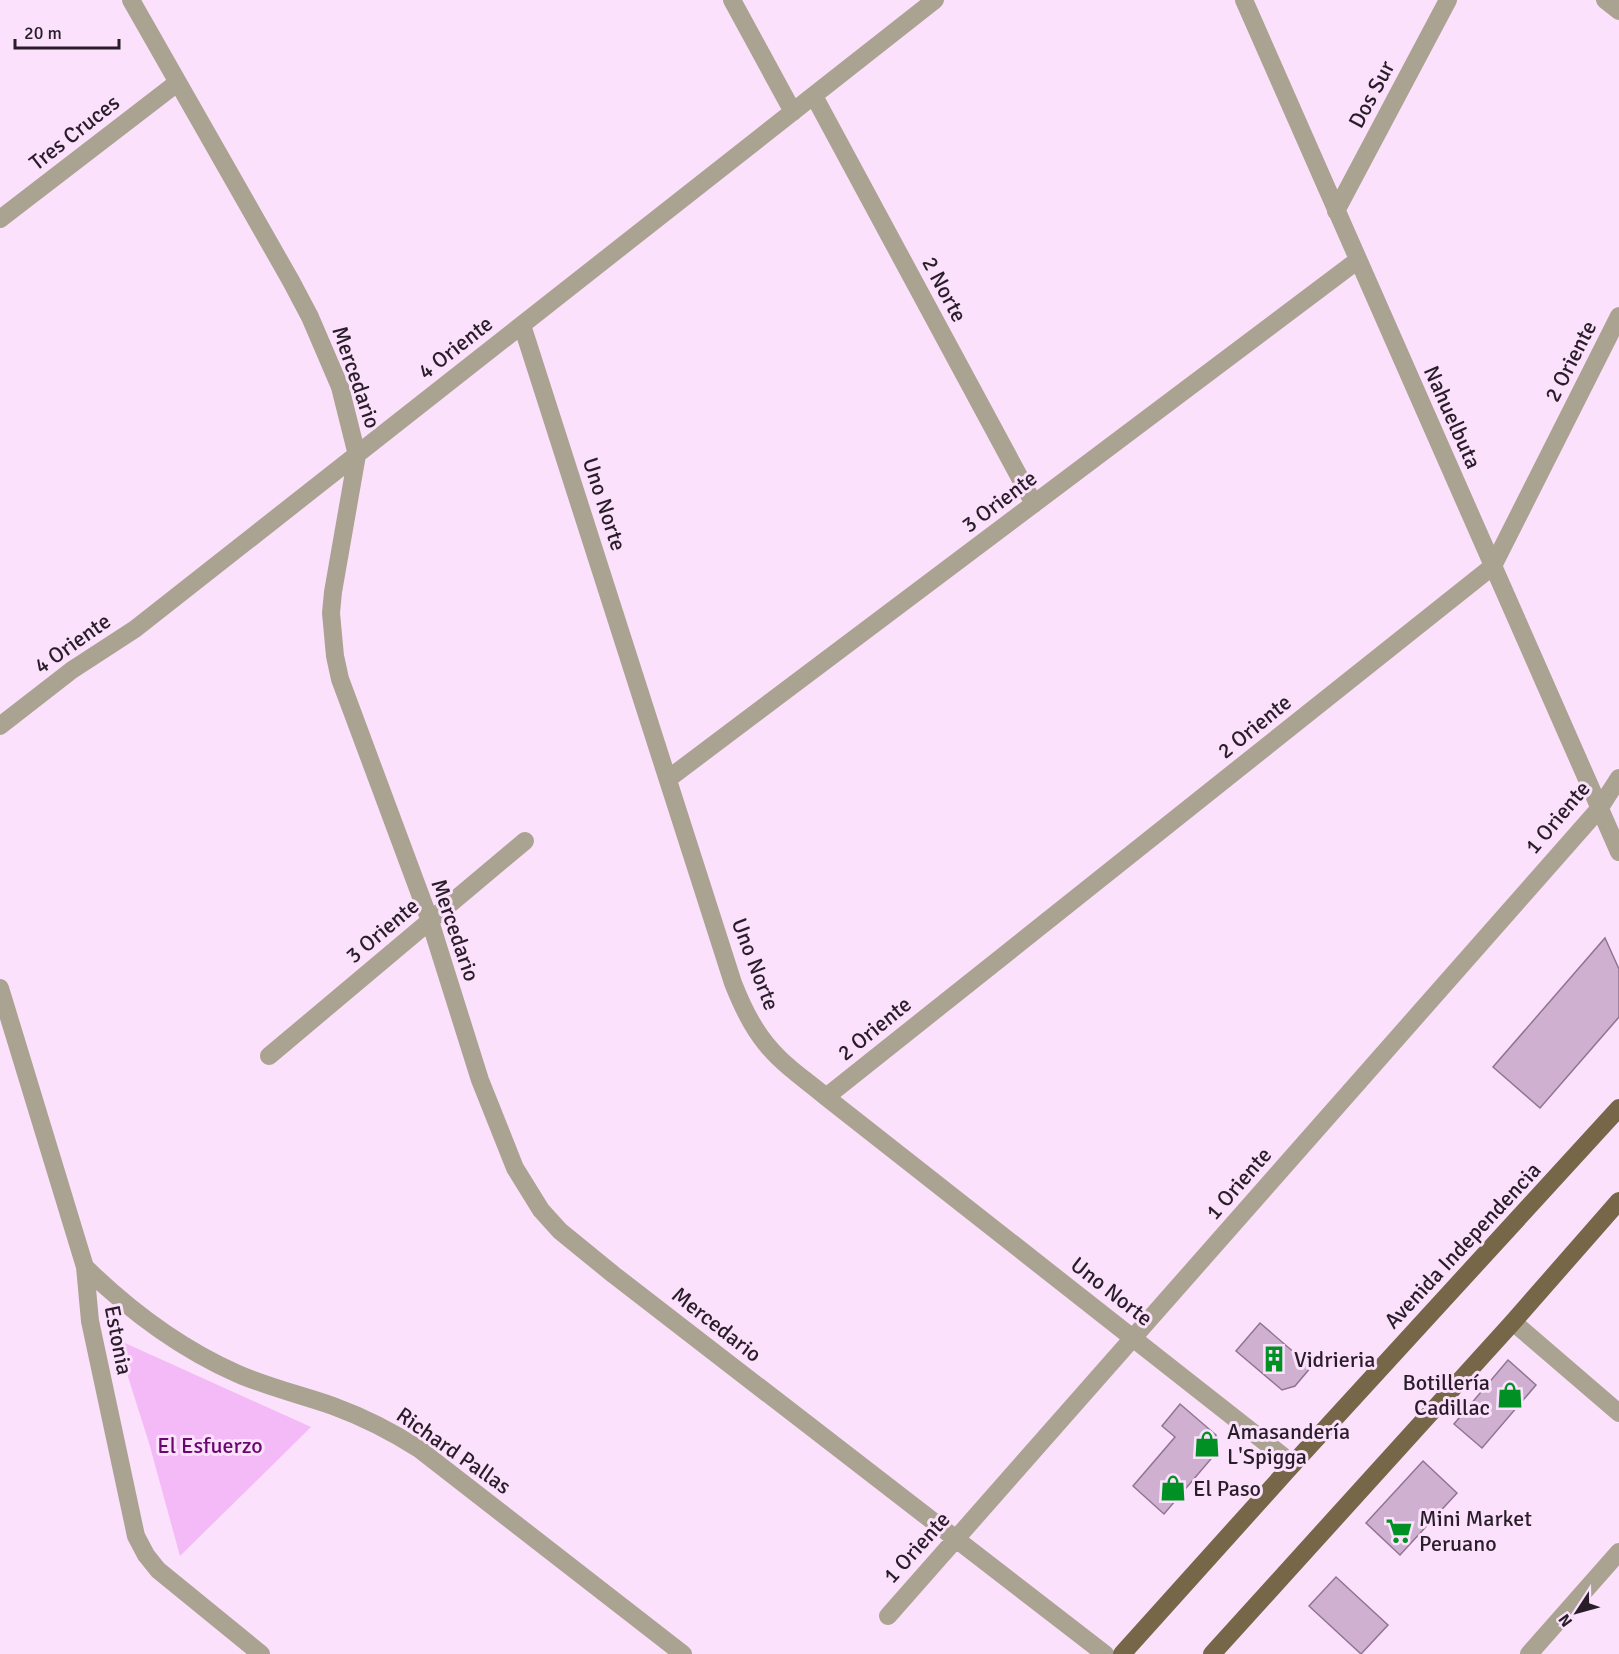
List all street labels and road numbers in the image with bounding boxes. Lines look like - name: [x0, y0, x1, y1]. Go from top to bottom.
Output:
- street label: Dos Sur: [1342, 56, 1400, 133]
- street label: Tres Cruces: [24, 89, 125, 176]
- street label: 2 Norte: [916, 252, 973, 327]
- street label: 4 Oriente: [413, 310, 498, 385]
- street label: 2 Oriente: [1539, 316, 1602, 406]
- street label: Mercedario: [326, 322, 387, 432]
- street label: Nahuelbuta: [1418, 361, 1487, 473]
- street label: Uno Norte: [577, 454, 632, 554]
- street label: 3 Oriente: [956, 464, 1042, 538]
- street label: 4 Oriente: [29, 607, 116, 679]
- street label: 2 Oriente: [1212, 688, 1297, 764]
- street label: 1 Oriente: [1519, 775, 1596, 859]
- street label: Mercedario: [425, 875, 486, 985]
- street label: 3 Oriente: [340, 892, 424, 969]
- street label: Uno Norte: [726, 914, 785, 1014]
- street label: 2 Oriente: [832, 990, 917, 1066]
- street label: 1 Oriente: [1200, 1142, 1277, 1225]
- street label: Avenida Independencia: [1378, 1157, 1546, 1334]
- street label: Uno Norte: [1065, 1251, 1158, 1332]
- street label: Mercedario: [666, 1281, 767, 1368]
- street label: Estonia: [99, 1303, 138, 1377]
- street label: Richard Pallas: [391, 1401, 516, 1500]
- street label: 1 Oriente: [877, 1506, 956, 1589]

